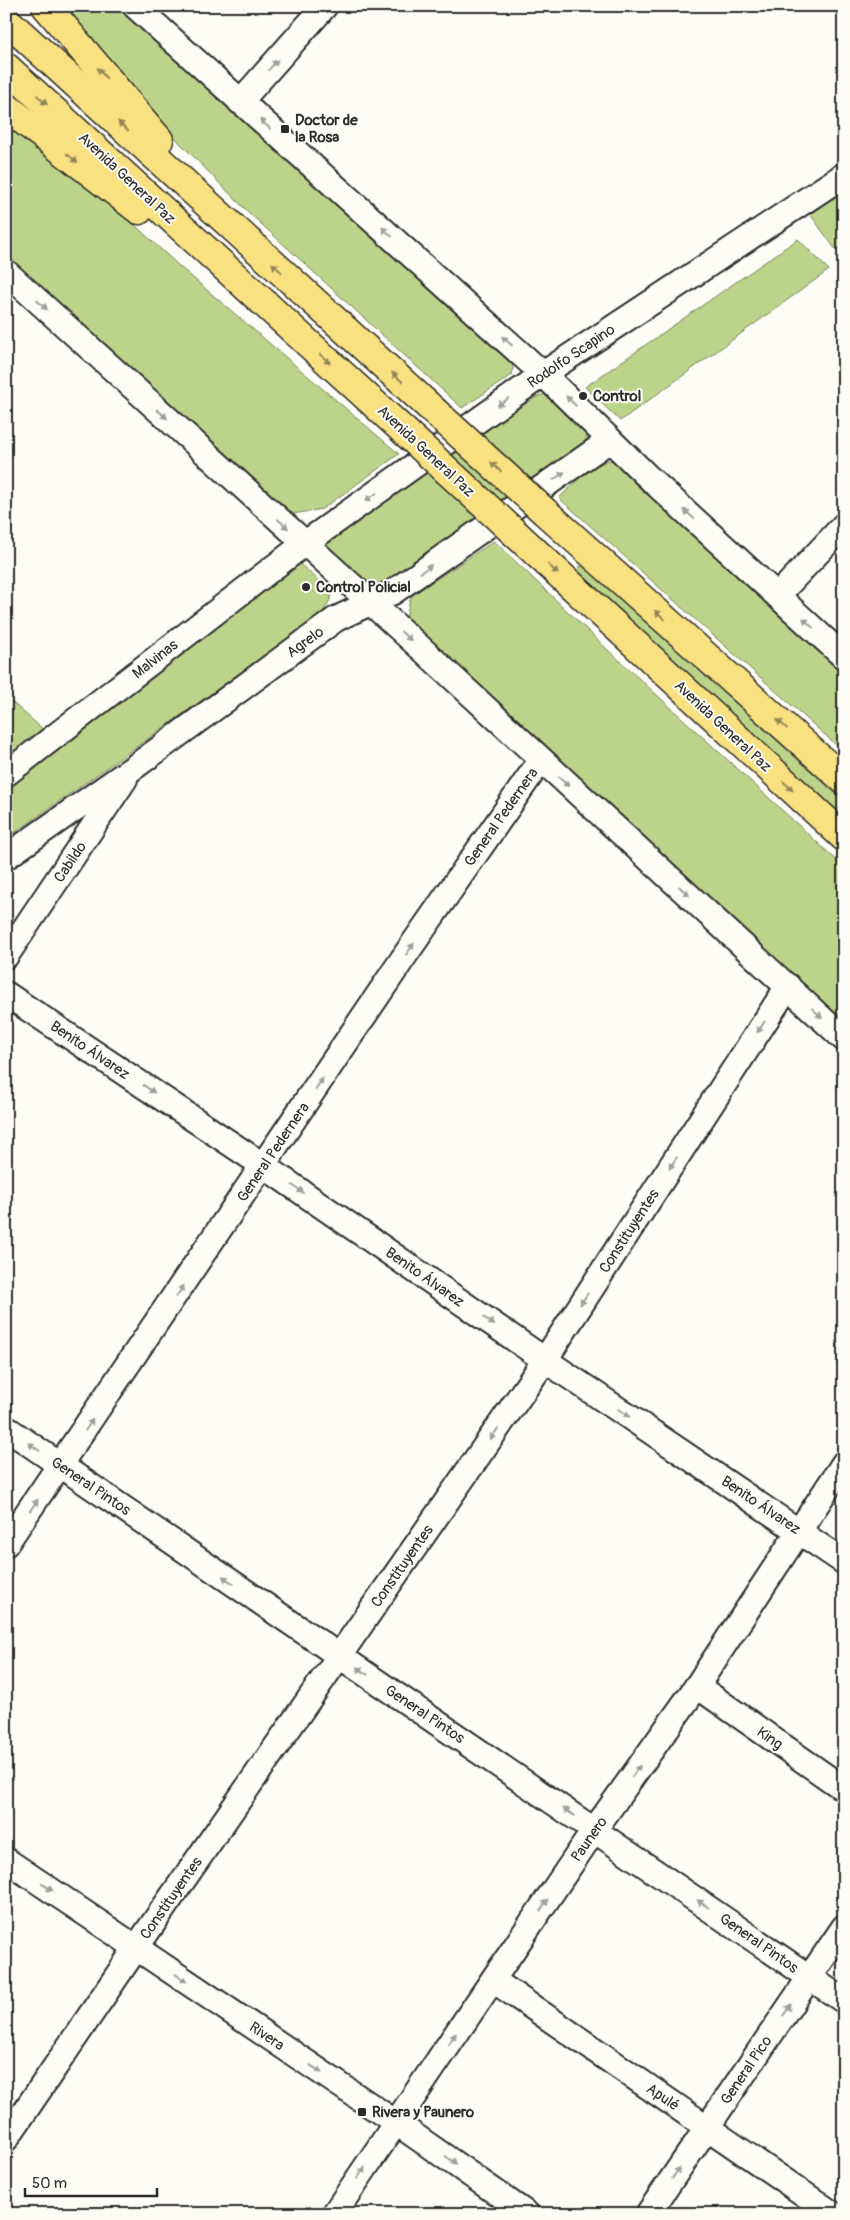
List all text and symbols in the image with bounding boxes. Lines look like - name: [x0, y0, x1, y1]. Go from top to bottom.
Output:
- one-way arrow: [267, 59, 278, 72]
- one-way arrow: [97, 67, 108, 80]
- one-way arrow: [36, 94, 48, 106]
- place label: Doctor de la Rosa: [295, 111, 358, 147]
- one-way arrow: [260, 118, 272, 130]
- one-way arrow: [117, 120, 129, 132]
- marker: Doctor de la Rosa: [279, 123, 291, 135]
- street label: Avenida General Paz: [74, 128, 179, 228]
- one-way arrow: [66, 153, 79, 164]
- one-way arrow: [381, 226, 393, 238]
- one-way arrow: [270, 262, 283, 273]
- one-way arrow: [35, 300, 48, 311]
- street label: Rodolfo Scapino: [524, 320, 619, 393]
- one-way arrow: [500, 336, 513, 347]
- one-way arrow: [318, 353, 330, 365]
- one-way arrow: [391, 371, 403, 383]
- place label: Control: [593, 387, 641, 406]
- marker: Control: [577, 390, 589, 402]
- one-way arrow: [565, 396, 577, 408]
- one-way arrow: [497, 397, 510, 408]
- street label: Avenida General Paz: [373, 401, 478, 501]
- one-way arrow: [156, 409, 169, 420]
- one-way arrow: [490, 461, 502, 473]
- one-way arrow: [552, 471, 566, 481]
- one-way arrow: [364, 492, 378, 502]
- one-way arrow: [683, 508, 695, 520]
- one-way arrow: [276, 518, 288, 530]
- one-way arrow: [547, 563, 560, 574]
- one-way arrow: [419, 564, 433, 574]
- place label: Control Policial: [316, 578, 411, 597]
- marker: Control Policial: [300, 581, 312, 593]
- one-way arrow: [654, 610, 667, 621]
- one-way arrow: [803, 617, 815, 629]
- street label: Agrelo: [283, 623, 328, 662]
- one-way arrow: [400, 630, 413, 641]
- street label: Malvinas: [129, 635, 182, 683]
- street label: Avenida General Paz: [670, 676, 775, 776]
- one-way arrow: [776, 718, 788, 730]
- street label: General Pedernera: [460, 764, 543, 870]
- one-way arrow: [558, 776, 570, 788]
- one-way arrow: [782, 780, 794, 792]
- street label: Cabildo: [50, 838, 91, 886]
- one-way arrow: [678, 885, 690, 897]
- one-way arrow: [405, 942, 415, 955]
- one-way arrow: [811, 1007, 823, 1019]
- street label: Benito Álvarez: [46, 1017, 133, 1084]
- one-way arrow: [757, 1020, 766, 1034]
- one-way arrow: [315, 1077, 324, 1090]
- one-way arrow: [142, 1084, 155, 1094]
- street label: General Pedernera: [233, 1099, 314, 1206]
- one-way arrow: [668, 1156, 678, 1170]
- one-way arrow: [291, 1184, 305, 1194]
- street label: Constituyentes: [595, 1186, 664, 1277]
- street label: Benito Álvarez: [382, 1243, 468, 1312]
- one-way arrow: [175, 1284, 185, 1298]
- one-way arrow: [579, 1293, 589, 1306]
- one-way arrow: [482, 1316, 496, 1326]
- one-way arrow: [617, 1408, 630, 1418]
- one-way arrow: [84, 1419, 93, 1432]
- one-way arrow: [489, 1427, 499, 1441]
- one-way arrow: [27, 1442, 41, 1452]
- street label: General Pintos: [47, 1453, 134, 1520]
- street label: Benito Álvarez: [717, 1472, 804, 1539]
- one-way arrow: [29, 1498, 39, 1512]
- street label: Constituyentes: [367, 1521, 438, 1611]
- one-way arrow: [221, 1575, 235, 1585]
- one-way arrow: [355, 1667, 369, 1676]
- street label: General Pintos: [381, 1681, 468, 1748]
- street label: King: [753, 1723, 786, 1754]
- one-way arrow: [631, 1764, 641, 1778]
- one-way arrow: [562, 1807, 576, 1817]
- street label: Paunero: [567, 1813, 612, 1866]
- street label: Constituyentes: [136, 1853, 207, 1943]
- one-way arrow: [40, 1882, 53, 1892]
- one-way arrow: [539, 1898, 549, 1911]
- one-way arrow: [696, 1899, 710, 1909]
- street label: General Pintos: [716, 1909, 802, 1978]
- one-way arrow: [175, 1973, 188, 1983]
- one-way arrow: [782, 2003, 791, 2017]
- street label: Rivera: [246, 2018, 288, 2055]
- one-way arrow: [447, 2032, 457, 2046]
- street label: General Pico: [717, 2032, 776, 2108]
- one-way arrow: [309, 2064, 323, 2074]
- street label: Apulé: [643, 2079, 683, 2115]
- place label: Rivera y Paunero: [372, 2103, 474, 2122]
- marker: Rivera y Paunero: [356, 2106, 368, 2118]
- one-way arrow: [444, 2155, 457, 2165]
- scale bar: [25, 2165, 158, 2197]
- one-way arrow: [356, 2167, 366, 2180]
- one-way arrow: [671, 2167, 680, 2180]
- text: 50 m: [32, 2174, 67, 2193]

